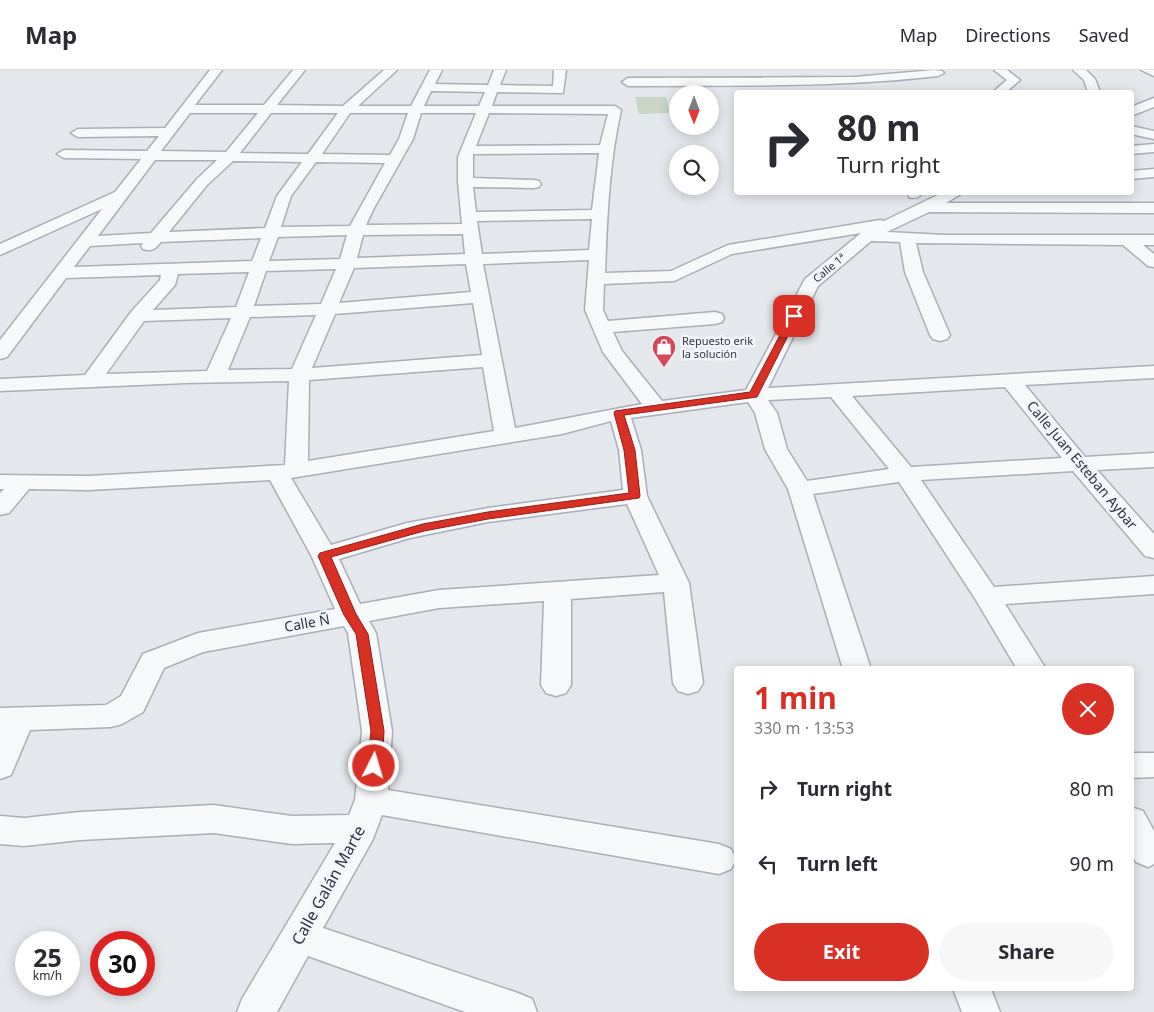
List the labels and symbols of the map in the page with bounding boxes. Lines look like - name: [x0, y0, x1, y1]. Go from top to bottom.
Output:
- north arrow: [669, 85, 719, 135]
- street label: Calle 1ª: [809, 250, 848, 286]
- pin: [773, 295, 815, 337]
- place label: Repuesto erik la solución: [682, 333, 753, 361]
- shop icon: Repuesto erik la solución: [651, 334, 677, 368]
- street label: Calle Juan Esteban Aybar: [1023, 396, 1142, 533]
- street label: Calle Ñ: [283, 609, 331, 636]
- position arrow: [347, 739, 399, 791]
- street label: Calle Galán Marte: [286, 821, 370, 949]
- speed limit sign: 30: [90, 931, 155, 996]

